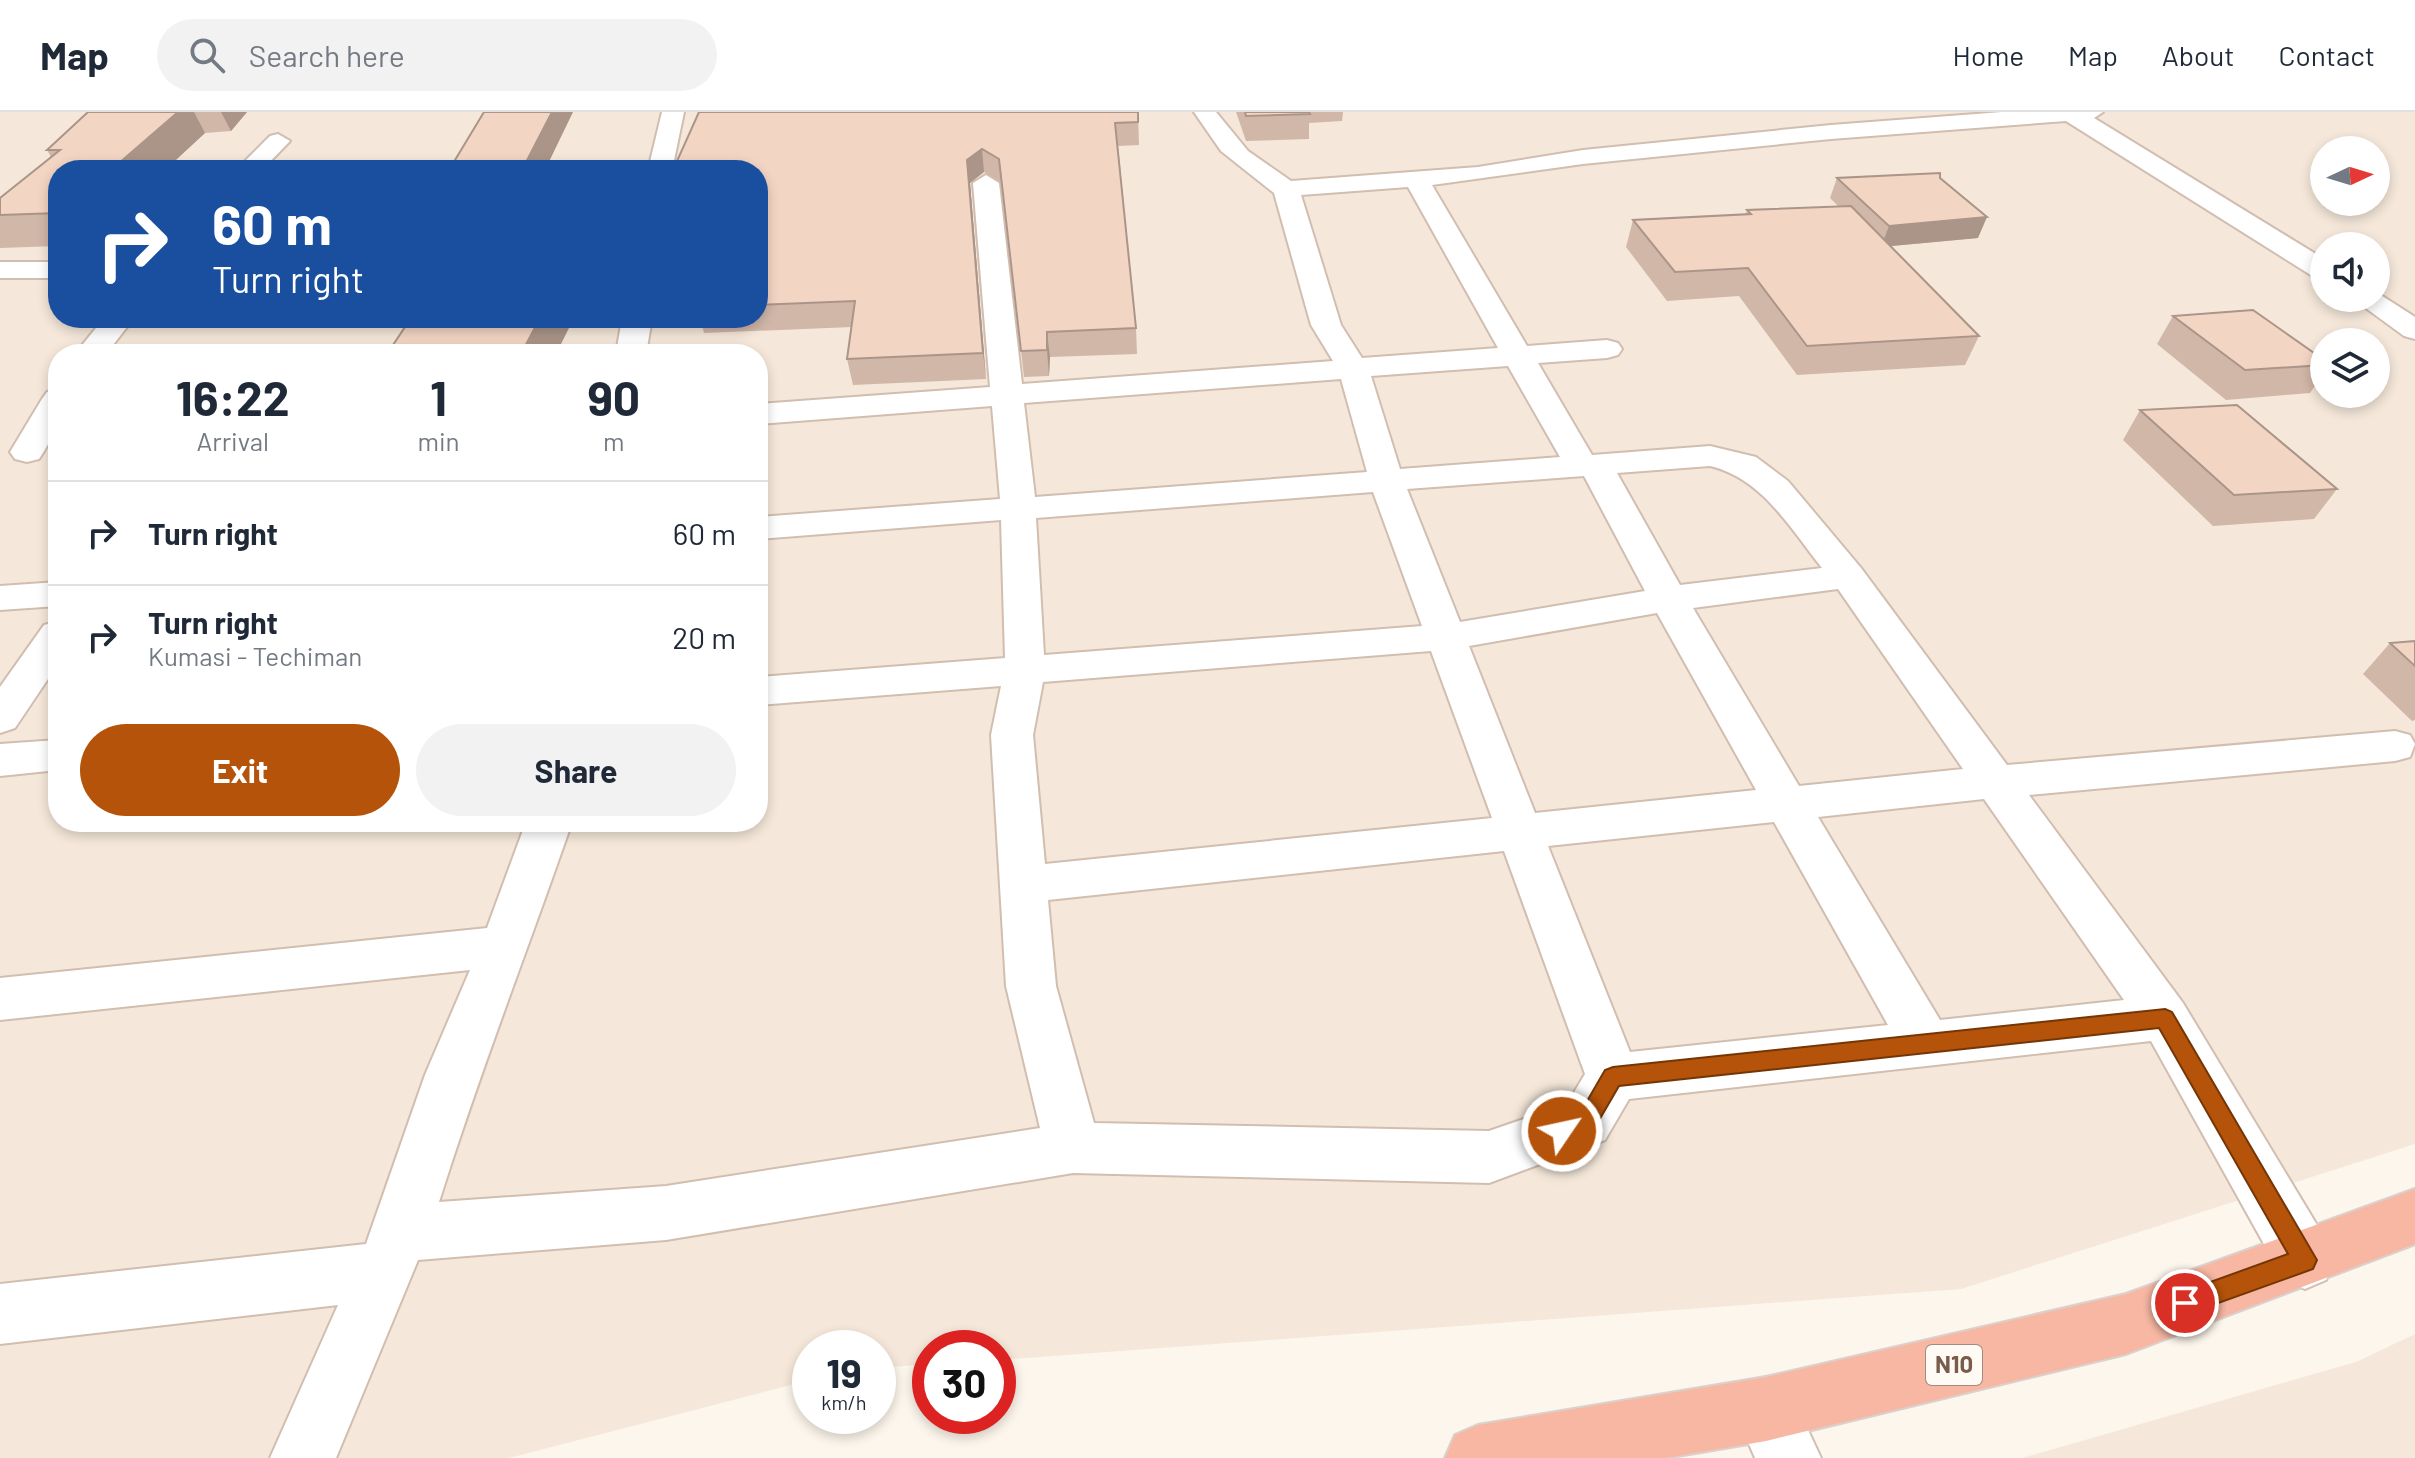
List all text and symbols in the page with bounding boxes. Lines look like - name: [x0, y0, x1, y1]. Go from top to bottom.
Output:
- search box: [157, 19, 717, 91]
- text: Map: [40, 32, 109, 78]
- icon: search: [185, 33, 229, 77]
- text: Search here: [249, 37, 405, 73]
- text: Home: [1953, 38, 2024, 72]
- text: Map: [2068, 38, 2118, 72]
- text: About: [2162, 38, 2234, 72]
- text: Contact: [2278, 38, 2375, 72]
- north arrow: [2310, 136, 2390, 216]
- map controls: [2310, 136, 2390, 408]
- text: 60 m: [212, 189, 332, 256]
- icon: right: [80, 192, 184, 296]
- button: sound: [2310, 232, 2390, 312]
- text: Turn right: [212, 257, 364, 300]
- button: layers: [2310, 328, 2390, 408]
- text: 16:22: [176, 368, 290, 426]
- text: 1: [430, 368, 447, 426]
- text: 90: [587, 368, 640, 426]
- text: Arrival: [196, 425, 269, 456]
- text: min: [417, 425, 460, 456]
- text: m: [603, 425, 625, 456]
- icon: right: [80, 511, 124, 555]
- text: Turn right: [148, 515, 278, 551]
- text: 60 m: [673, 515, 736, 551]
- text: Turn right: [148, 604, 278, 640]
- icon: right: [80, 615, 124, 659]
- text: 20 m: [672, 619, 736, 655]
- text: Kumasi - Techiman: [148, 640, 362, 671]
- button: Exit: [80, 724, 400, 816]
- button: Share: [416, 724, 736, 816]
- position arrow: [1520, 1089, 1604, 1173]
- pin: [2151, 1269, 2219, 1337]
- icon: arrive: [2163, 1281, 2207, 1325]
- speed limit sign: 30: [912, 1330, 1016, 1434]
- road number: N10: [1926, 1345, 1982, 1385]
- text: 19: [826, 1348, 862, 1396]
- text: km/h: [821, 1390, 867, 1414]

